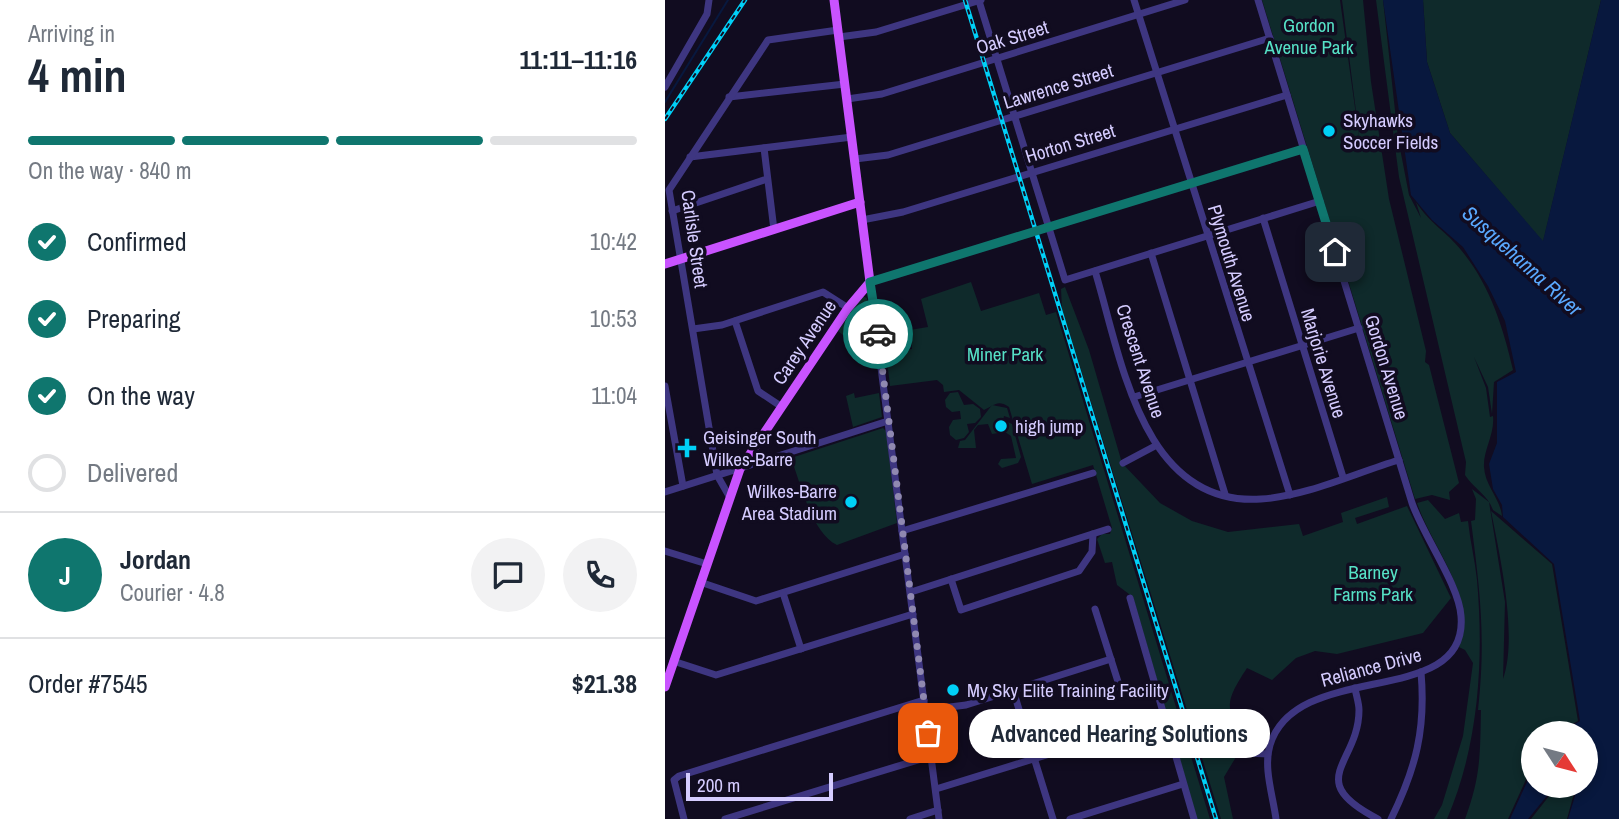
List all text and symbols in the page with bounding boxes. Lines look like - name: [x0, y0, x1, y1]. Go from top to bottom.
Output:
- park label: Gordon Avenue Park: [1264, 12, 1354, 60]
- street label: Oak Street: [973, 13, 1052, 60]
- text: Arriving in: [28, 18, 115, 49]
- text: 11:11–11:16: [520, 42, 637, 77]
- text: 4 min: [28, 44, 127, 106]
- street label: Lawrence Street: [1000, 57, 1117, 115]
- place label: Skyhawks Soccer Fields: [1343, 107, 1438, 155]
- street label: Horton Street: [1022, 117, 1119, 169]
- marker: Skyhawks Soccer Fields: [1321, 123, 1337, 139]
- text: On the way · 840 m: [28, 155, 192, 186]
- street label: Carlisle Street: [675, 188, 715, 290]
- water label: Susquehanna River: [1456, 199, 1590, 323]
- street label: Plymouth Avenue: [1202, 201, 1262, 325]
- pin: [1305, 222, 1365, 282]
- icon: check: [28, 223, 66, 261]
- text: Confirmed: [87, 224, 187, 259]
- text: 10:42: [590, 226, 637, 257]
- icon: home: [1316, 233, 1354, 271]
- street label: Carey Avenue: [766, 294, 842, 390]
- courier: [843, 299, 913, 369]
- icon: check: [28, 300, 66, 338]
- text: Preparing: [87, 301, 181, 336]
- street label: Crescent Avenue: [1110, 301, 1172, 421]
- text: 10:53: [590, 303, 637, 334]
- street label: Marjorie Avenue: [1295, 305, 1353, 421]
- street label: Gordon Avenue: [1359, 312, 1415, 422]
- icon: car: [859, 315, 897, 353]
- park label: Miner Park: [967, 341, 1043, 367]
- icon: check: [28, 377, 66, 415]
- text: On the way: [87, 378, 195, 413]
- text: 11:04: [591, 380, 637, 411]
- place label: high jump: [1015, 413, 1083, 439]
- marker: high jump: [993, 418, 1009, 434]
- place label: Geisinger South Wilkes-Barre: [703, 424, 816, 472]
- marker: Geisinger South Wilkes-Barre: [677, 438, 697, 458]
- text: Delivered: [87, 455, 178, 490]
- place label: Wilkes-Barre Area Stadium: [741, 478, 837, 526]
- marker: Wilkes-Barre Area Stadium: [843, 494, 859, 510]
- button: chat: [471, 538, 545, 612]
- button: phone: [563, 538, 637, 612]
- text: Jordan: [120, 542, 191, 577]
- text: J: [59, 558, 71, 593]
- park label: Barney Farms Park: [1333, 559, 1413, 607]
- text: Courier · 4.8: [120, 577, 225, 608]
- street label: Reliance Drive: [1318, 641, 1424, 693]
- text: Order #7545: [28, 666, 148, 701]
- text: $21.38: [572, 666, 637, 701]
- place label: My Sky Elite Training Facility: [967, 677, 1169, 703]
- marker: My Sky Elite Training Facility: [945, 682, 961, 698]
- pin: [898, 703, 958, 763]
- callout: Advanced Hearing Solutions: [970, 708, 1271, 758]
- icon: bag: [909, 714, 947, 752]
- text: Advanced Hearing Solutions: [991, 718, 1248, 749]
- north arrow: [1521, 721, 1598, 798]
- map controls: [1521, 721, 1598, 798]
- scale bar: [686, 770, 833, 802]
- text: 200 m: [697, 772, 740, 798]

